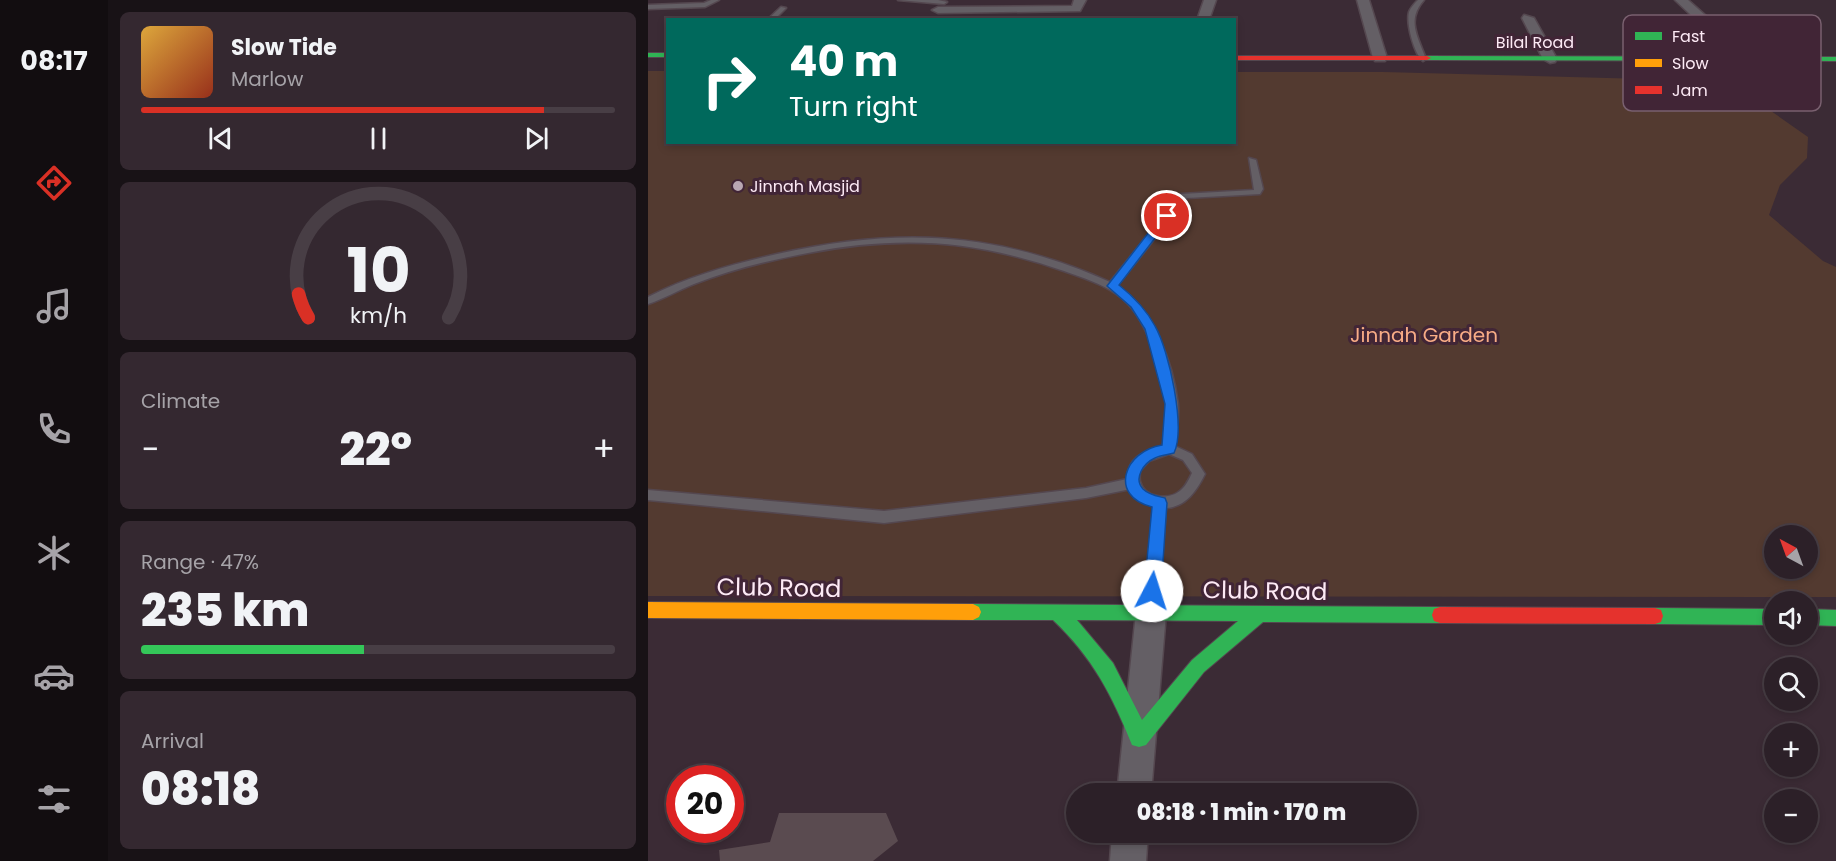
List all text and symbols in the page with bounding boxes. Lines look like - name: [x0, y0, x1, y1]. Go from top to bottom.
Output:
- legend: [1623, 15, 1821, 111]
- text: Fast: [1672, 25, 1705, 48]
- street label: Bilal Road: [1496, 31, 1574, 54]
- text: Slow Tide: [231, 32, 337, 63]
- text: 40 m: [789, 32, 898, 91]
- text: 08:17: [20, 42, 88, 79]
- icon: right: [690, 42, 768, 120]
- text: Slow: [1672, 52, 1709, 75]
- text: Marlow: [231, 65, 303, 93]
- text: Jam: [1672, 79, 1708, 102]
- text: Turn right: [789, 88, 918, 125]
- icon: previous: [204, 122, 237, 155]
- icon: pause: [362, 122, 395, 155]
- icon: next: [520, 122, 553, 155]
- icon: directions: [33, 162, 75, 204]
- place label: Jinnah Masjid: [750, 175, 860, 198]
- marker: Jinnah Masjid: [731, 179, 745, 193]
- pin: [1141, 190, 1192, 241]
- icon: arrive: [1150, 199, 1183, 232]
- text: 10: [346, 226, 410, 314]
- icon: music: [33, 285, 75, 327]
- text: km/h: [349, 300, 407, 331]
- park label: Jinnah Garden: [1350, 321, 1498, 349]
- text: Climate: [141, 387, 220, 415]
- icon: phone: [33, 408, 75, 450]
- text: 22°: [339, 418, 412, 481]
- text: −: [141, 426, 159, 473]
- text: +: [592, 426, 615, 473]
- north arrow: [1764, 525, 1818, 579]
- map controls: [1764, 525, 1818, 843]
- icon: climate: [33, 532, 75, 574]
- text: Range · 47%: [141, 548, 259, 576]
- position arrow: [1120, 559, 1184, 623]
- street label: Club Road: [716, 570, 842, 605]
- street label: Club Road: [1202, 573, 1328, 608]
- text: 235 km: [141, 579, 309, 642]
- button: sound: [1764, 591, 1818, 645]
- icon: car: [33, 655, 75, 697]
- button: search: [1764, 657, 1818, 711]
- button: +: [1764, 723, 1818, 777]
- text: Arrival: [141, 727, 204, 755]
- text: 08:18: [141, 758, 260, 821]
- speed limit sign: 20: [666, 765, 744, 843]
- icon: filters: [33, 778, 75, 820]
- button: −: [1764, 789, 1818, 843]
- text: 08:18 · 1 min · 170 m: [1137, 797, 1346, 828]

